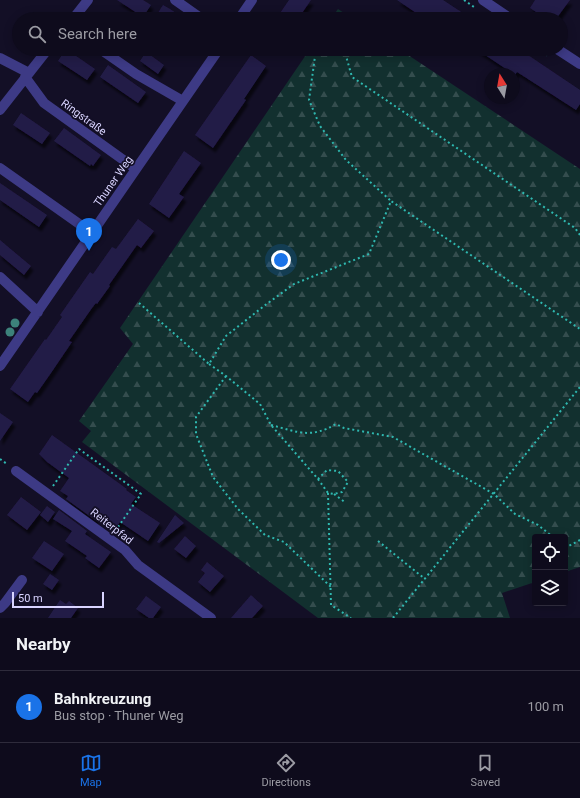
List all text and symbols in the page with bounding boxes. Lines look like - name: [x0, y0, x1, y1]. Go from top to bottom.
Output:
- search box: [12, 12, 568, 56]
- icon: search: [26, 23, 48, 45]
- text: Search here: [58, 25, 137, 43]
- north arrow: [484, 68, 520, 104]
- street label: Ringstraße: [59, 97, 109, 138]
- street label: Thuner Weg: [91, 154, 136, 209]
- pin: 1: [76, 218, 102, 251]
- your location: [271, 250, 291, 270]
- street label: Reiterpfad: [88, 506, 136, 547]
- map controls: [532, 534, 568, 606]
- button: locate: [532, 534, 568, 570]
- button: layers: [532, 570, 568, 606]
- scale bar: [12, 590, 104, 609]
- text: 50 m: [18, 592, 43, 605]
- text: Nearby: [16, 634, 71, 654]
- text: Bahnkreuzung: [54, 690, 151, 708]
- text: 1: [25, 699, 33, 714]
- text: 100 m: [527, 699, 564, 714]
- text: Bus stop · Thuner Weg: [54, 708, 184, 723]
- tab: Map: [80, 752, 102, 789]
- tab: Directions: [261, 752, 311, 789]
- tab: Saved: [470, 752, 500, 789]

